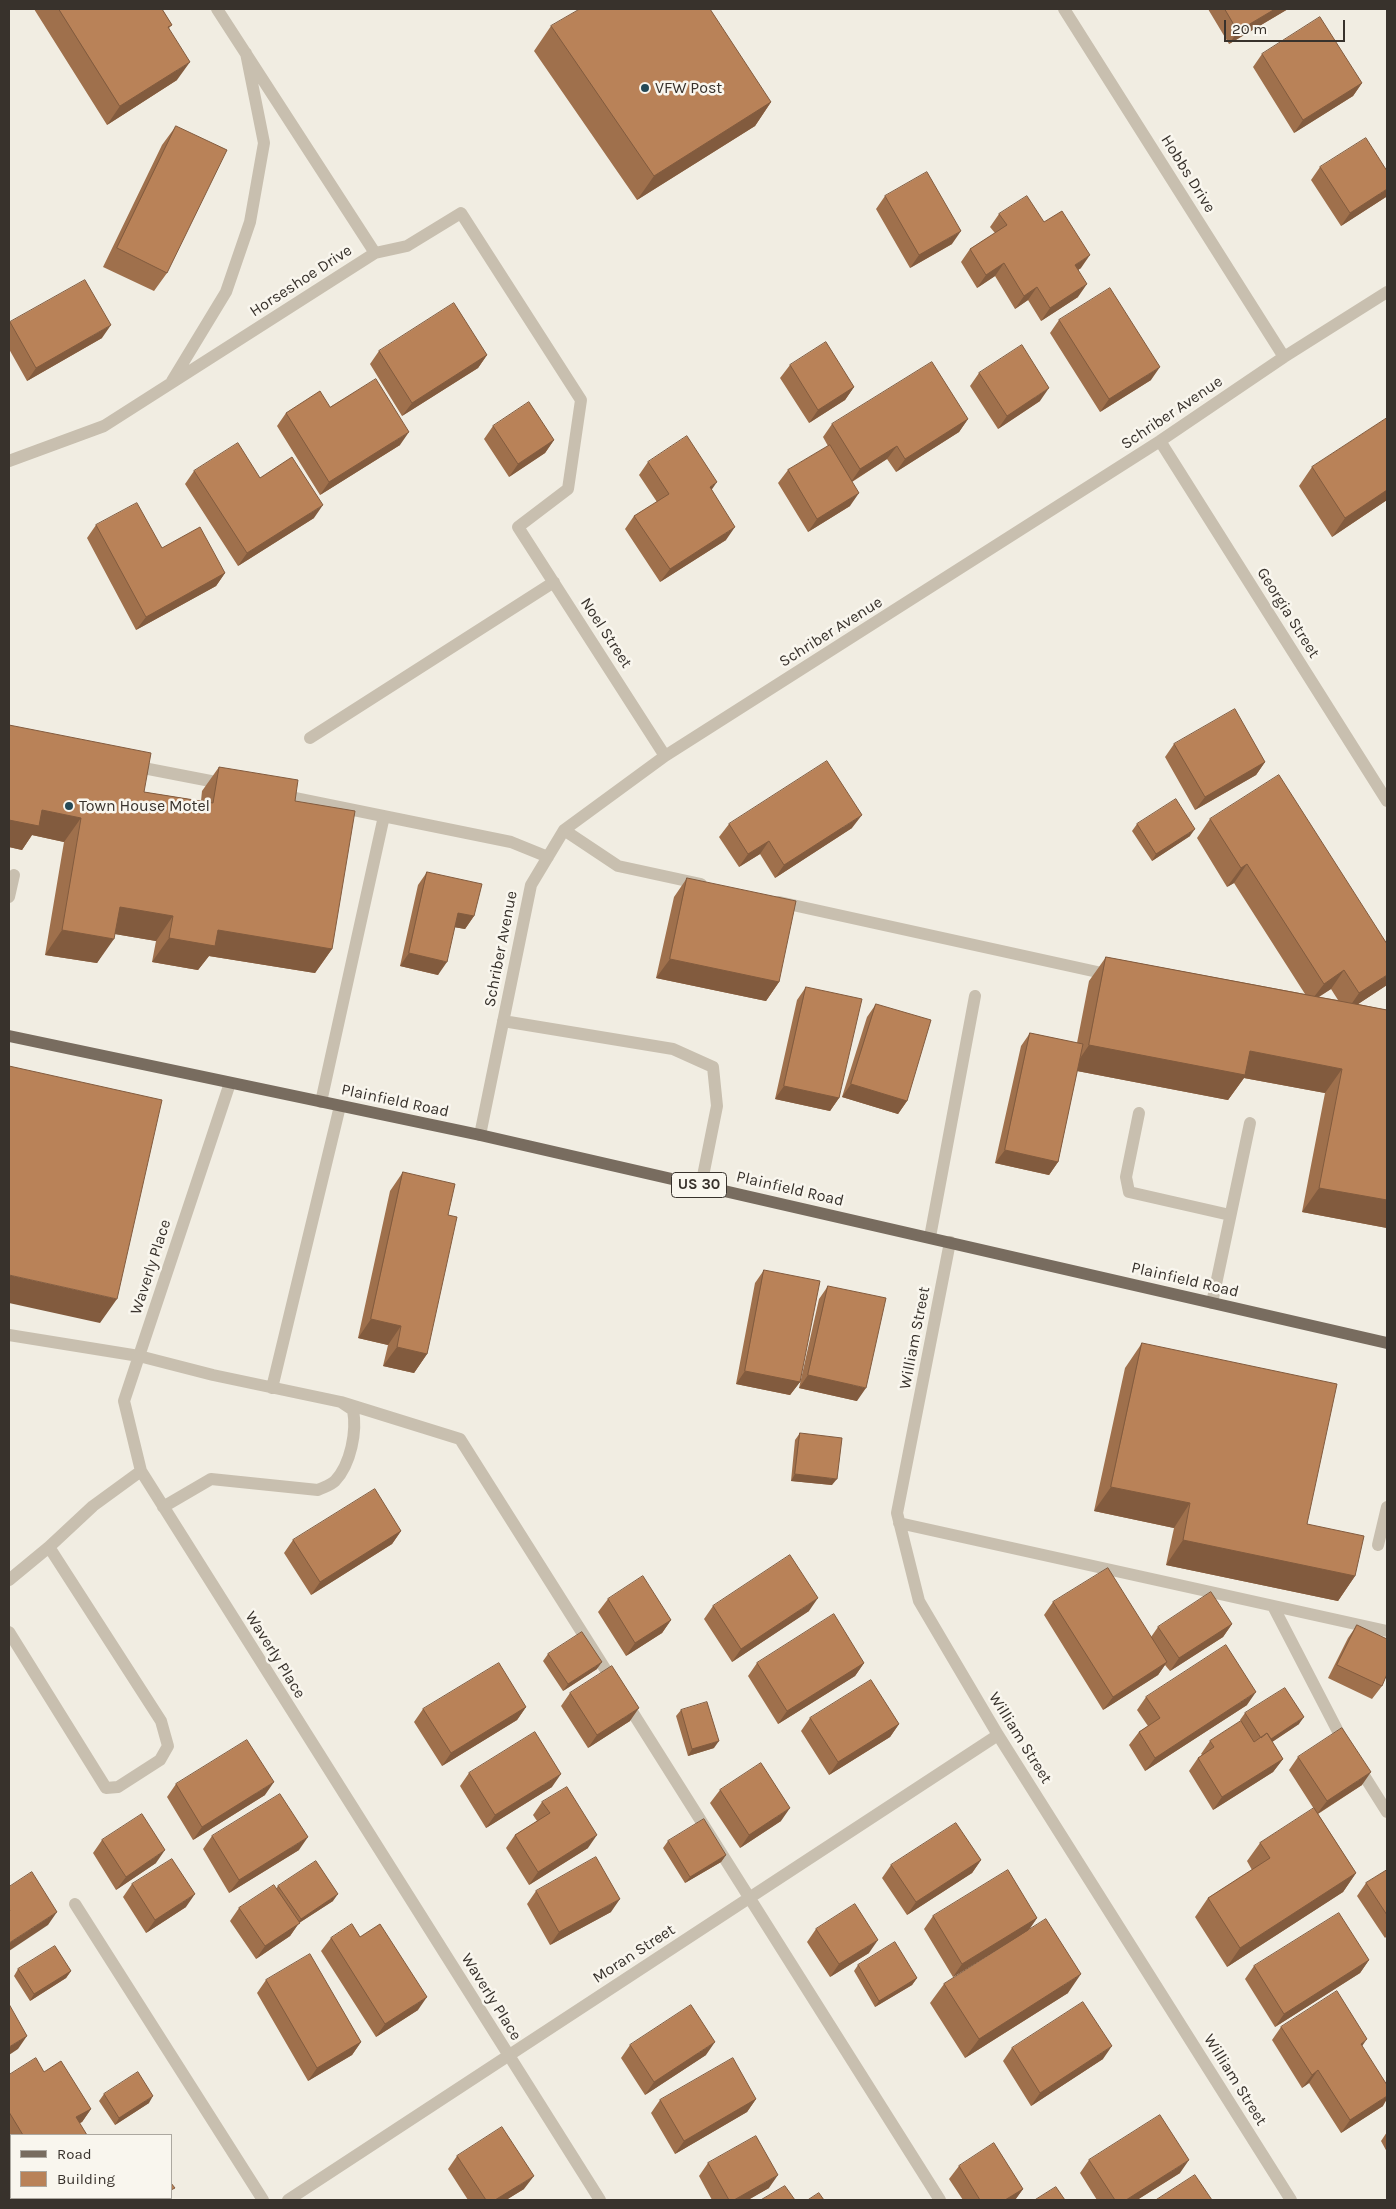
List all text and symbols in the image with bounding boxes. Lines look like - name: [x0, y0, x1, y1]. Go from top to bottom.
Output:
- scale bar: [1226, 10, 1347, 42]
- text: 20 m: [1232, 20, 1267, 38]
- place label: VFW Post: [655, 78, 722, 98]
- marker: VFW Post: [639, 82, 651, 94]
- street label: Hobbs Drive: [1157, 132, 1219, 216]
- street label: Horseshoe Drive: [246, 241, 356, 321]
- street label: Schriber Avenue: [1118, 372, 1226, 454]
- street label: Georgia Street: [1253, 564, 1323, 662]
- street label: Schriber Avenue: [776, 593, 886, 671]
- street label: Noel Street: [576, 594, 636, 672]
- place label: Town House Motel: [79, 796, 210, 816]
- marker: Town House Motel: [63, 800, 75, 812]
- street label: Schriber Avenue: [480, 889, 522, 1009]
- street label: Plainfield Road: [339, 1080, 451, 1122]
- street label: Plainfield Road: [734, 1167, 846, 1211]
- road number: US 30: [672, 1172, 726, 1198]
- street label: Waverly Place: [127, 1217, 175, 1317]
- street label: Plainfield Road: [1129, 1258, 1241, 1302]
- street label: William Street: [896, 1285, 934, 1391]
- street label: Waverly Place: [241, 1608, 309, 1702]
- street label: William Street: [984, 1689, 1056, 1787]
- street label: Moran Street: [589, 1920, 679, 1988]
- street label: Waverly Place: [457, 1950, 525, 2044]
- street label: William Street: [1199, 2031, 1271, 2129]
- legend: [10, 2134, 172, 2199]
- text: Road: [57, 2145, 92, 2163]
- text: Building: [57, 2170, 115, 2188]

